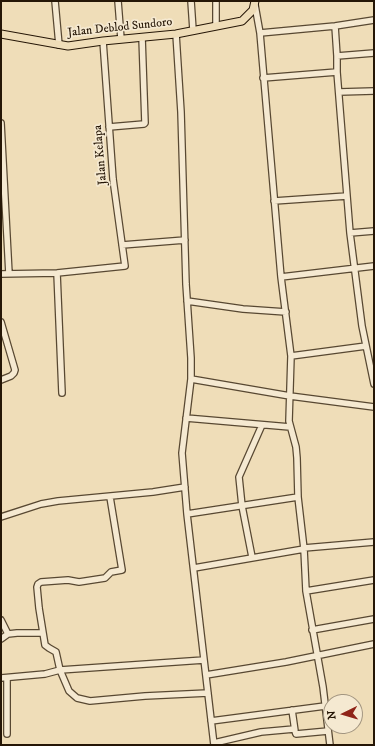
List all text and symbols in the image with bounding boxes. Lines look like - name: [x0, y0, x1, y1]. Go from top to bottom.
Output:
- street label: Jalan Deblod Sundoro: [67, 15, 173, 41]
- street label: Jalan Kelapa: [91, 124, 111, 186]
- north arrow: [323, 694, 363, 734]
- text: N: [325, 710, 339, 720]

